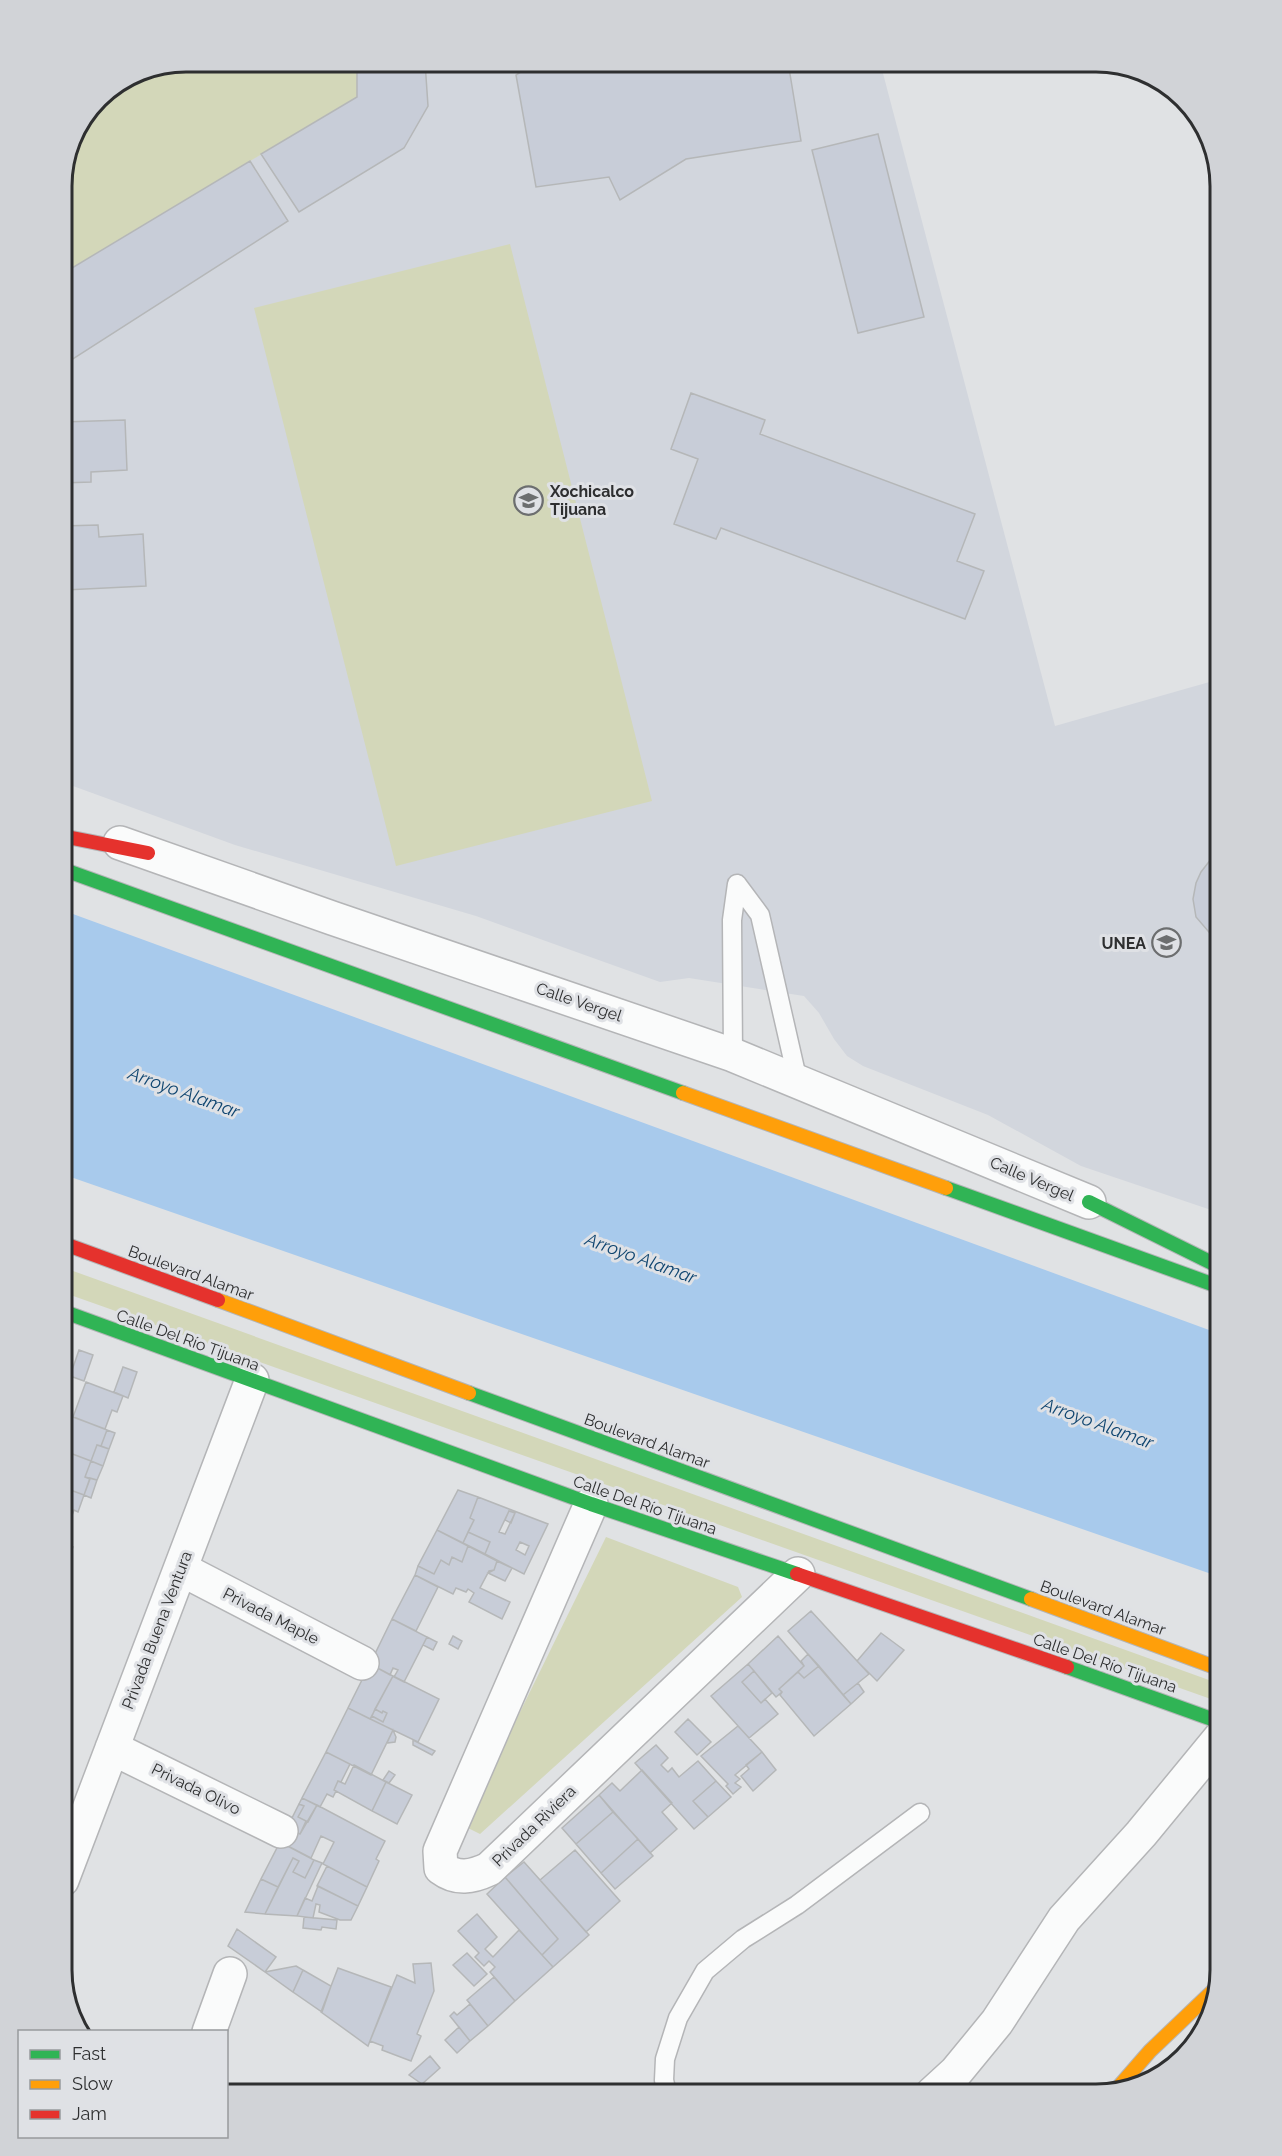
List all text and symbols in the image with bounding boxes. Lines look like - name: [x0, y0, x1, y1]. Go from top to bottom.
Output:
- place label: Xochicalco Tijuana: [549, 482, 634, 519]
- school or university icon: Xochicalco Tijuana: [513, 484, 545, 516]
- school or university icon: UNEA: [1151, 927, 1183, 959]
- place label: UNEA: [1101, 934, 1146, 953]
- street label: Calle Vergel: [534, 978, 625, 1026]
- water label: Arroyo Alamar: [125, 1062, 243, 1122]
- street label: Calle Vergel: [987, 1153, 1078, 1205]
- water label: Arroyo Alamar: [582, 1228, 700, 1288]
- street label: Boulevard Alamar: [126, 1241, 257, 1305]
- street label: Calle Del Río Tijuana: [114, 1305, 262, 1375]
- water label: Arroyo Alamar: [1039, 1393, 1157, 1453]
- street label: Boulevard Alamar: [582, 1409, 713, 1473]
- street label: Calle Del Río Tijuana: [571, 1471, 719, 1539]
- street label: Privada Buena Ventura: [118, 1548, 196, 1712]
- street label: Boulevard Alamar: [1038, 1576, 1169, 1640]
- street label: Privada Maple: [220, 1584, 322, 1648]
- street label: Calle Del Río Tijuana: [1031, 1629, 1179, 1697]
- street label: Privada Olivo: [148, 1759, 244, 1819]
- street label: Privada Riviera: [488, 1782, 580, 1870]
- legend: [18, 2030, 228, 2138]
- text: Fast: [72, 2043, 106, 2064]
- text: Slow: [72, 2073, 113, 2094]
- text: Jam: [72, 2103, 107, 2124]

